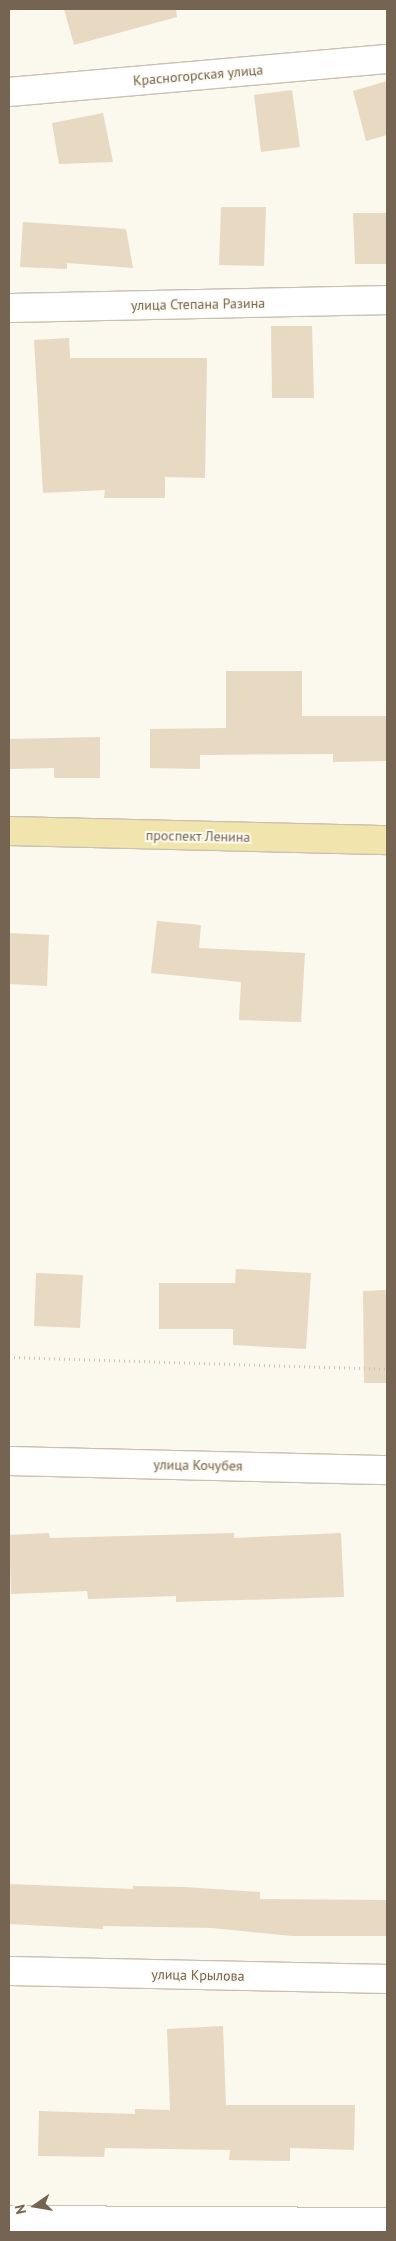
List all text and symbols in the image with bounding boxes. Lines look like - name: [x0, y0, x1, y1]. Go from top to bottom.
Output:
- street label: Красногорская улица: [132, 61, 264, 89]
- street label: улица Степана Разина: [131, 294, 265, 314]
- street label: проспект Ленина: [145, 827, 251, 845]
- street label: улица Кочубея: [153, 1456, 243, 1474]
- street label: улица Крылова: [151, 1966, 245, 1984]
- north arrow: [10, 2181, 60, 2231]
- text: N: [11, 2203, 30, 2216]

